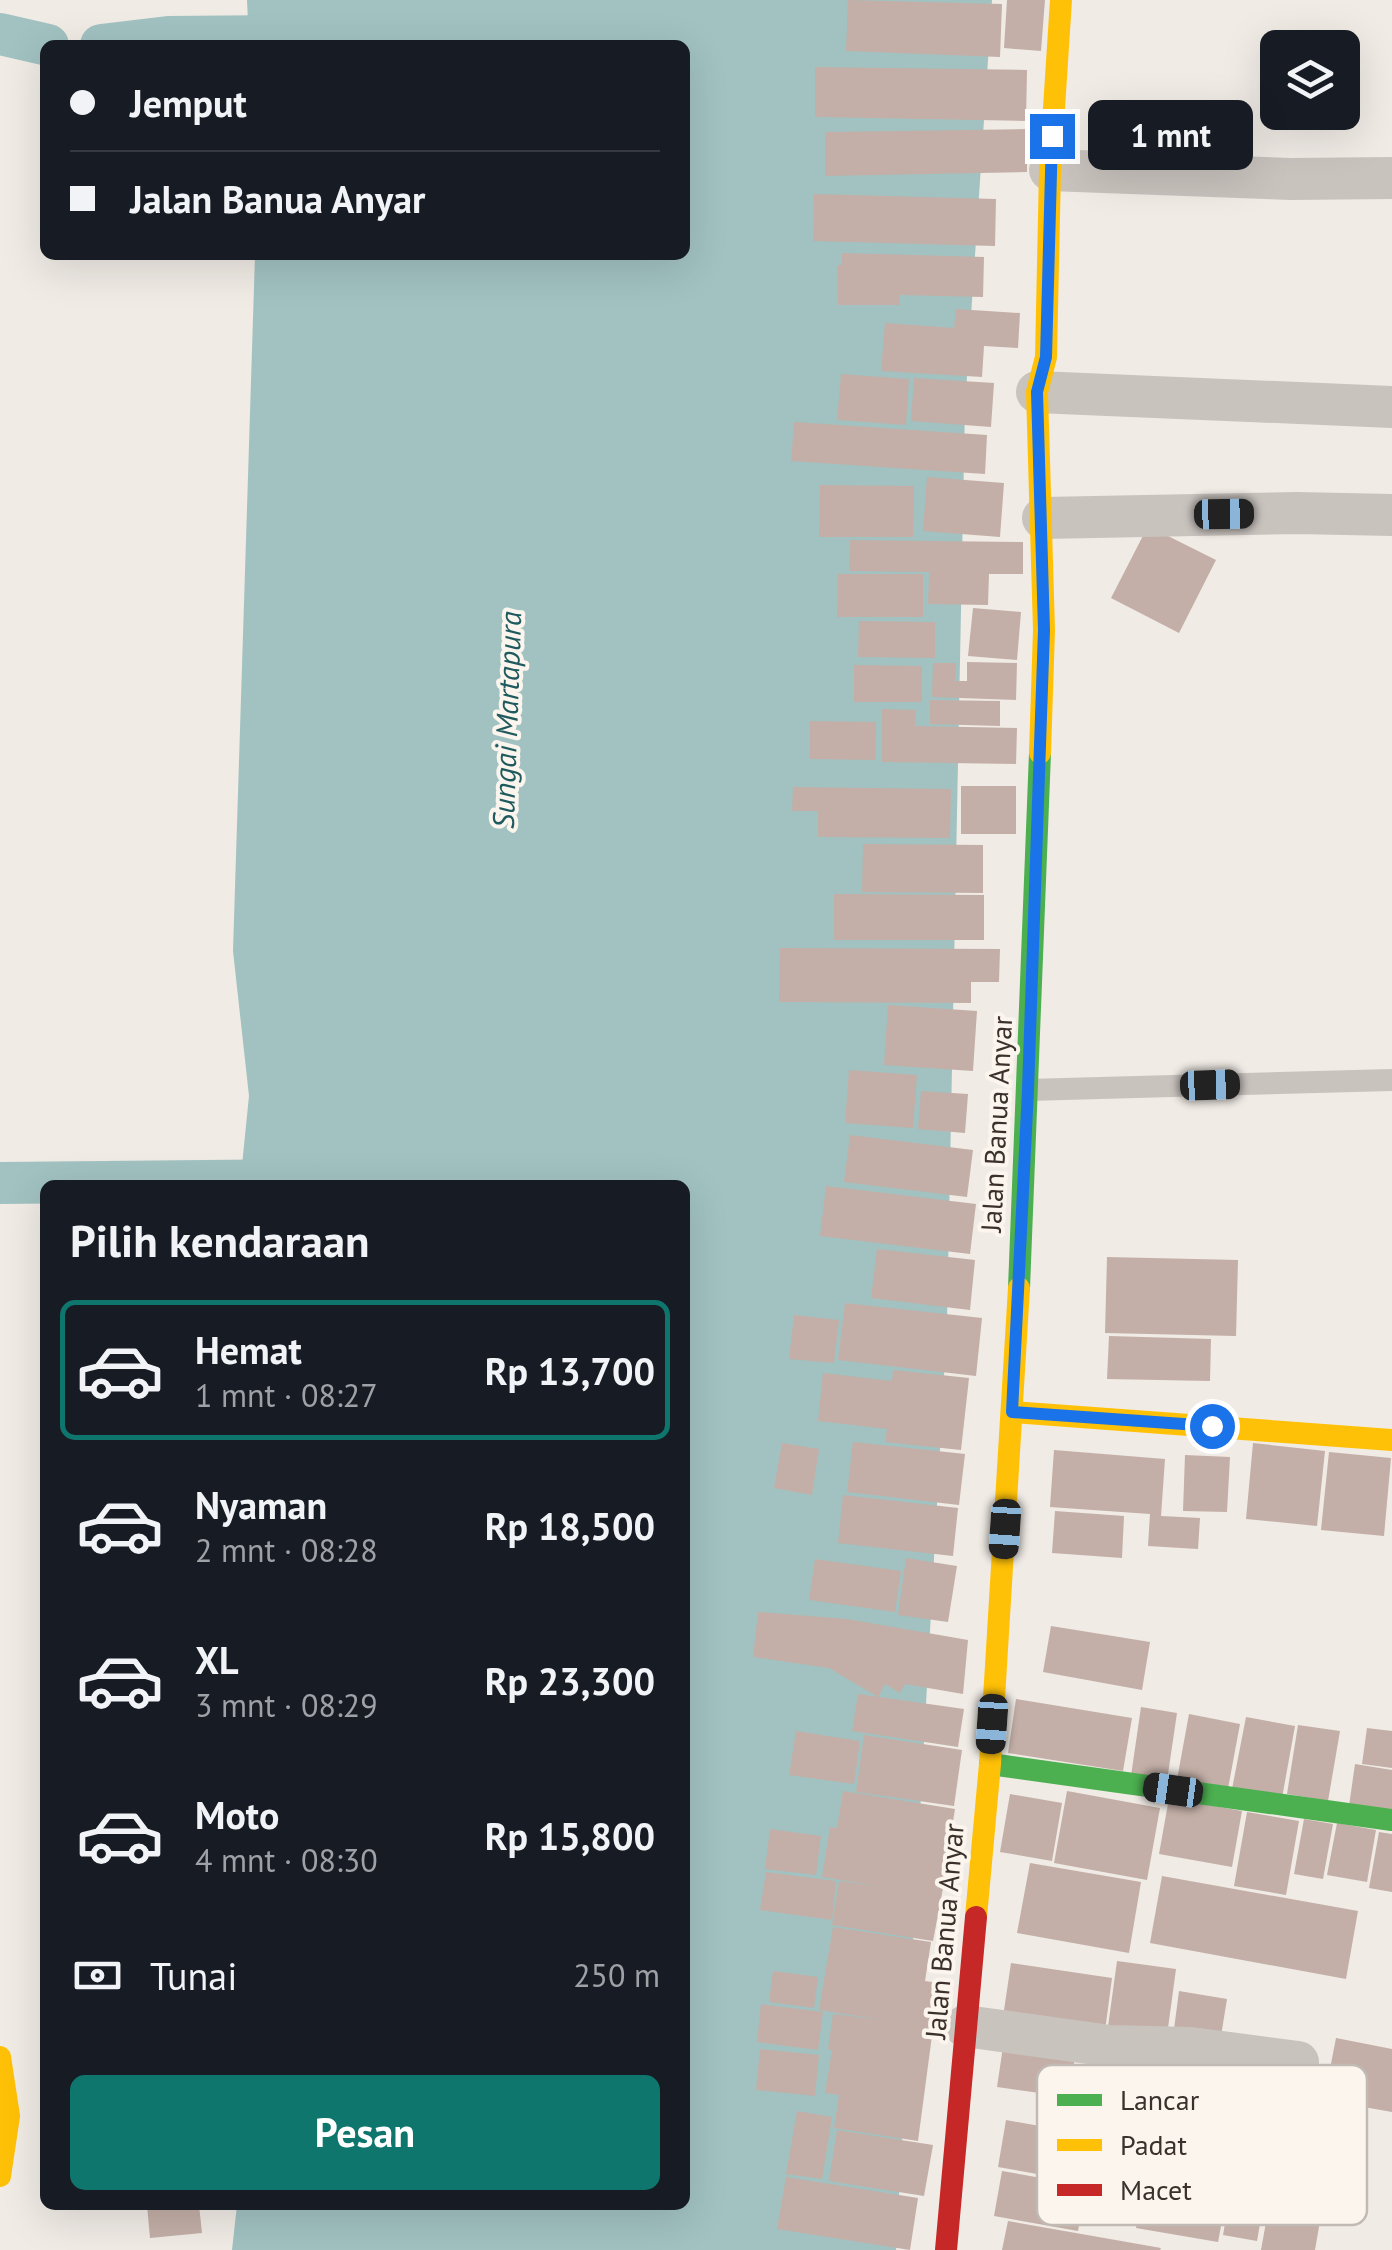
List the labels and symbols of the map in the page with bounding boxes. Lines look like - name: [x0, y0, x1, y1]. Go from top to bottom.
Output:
- callout: 1 mnt: [1087, 101, 1252, 171]
- route end: [1030, 114, 1075, 159]
- car: [1194, 498, 1254, 530]
- water label: Sungai Martapura: [483, 610, 529, 829]
- street label: Jalan Banua Anyar: [972, 1015, 1020, 1234]
- car: [1179, 1069, 1241, 1101]
- route start: [1190, 1404, 1235, 1449]
- car: [988, 1498, 1022, 1560]
- car: [975, 1693, 1009, 1755]
- car: [1141, 1771, 1205, 1809]
- street label: Jalan Banua Anyar: [916, 1821, 972, 2041]
- legend: [1037, 2065, 1367, 2225]
- text: Lancar: [1120, 2081, 1200, 2118]
- text: Padat: [1120, 2126, 1188, 2163]
- text: Macet: [1120, 2171, 1192, 2208]

